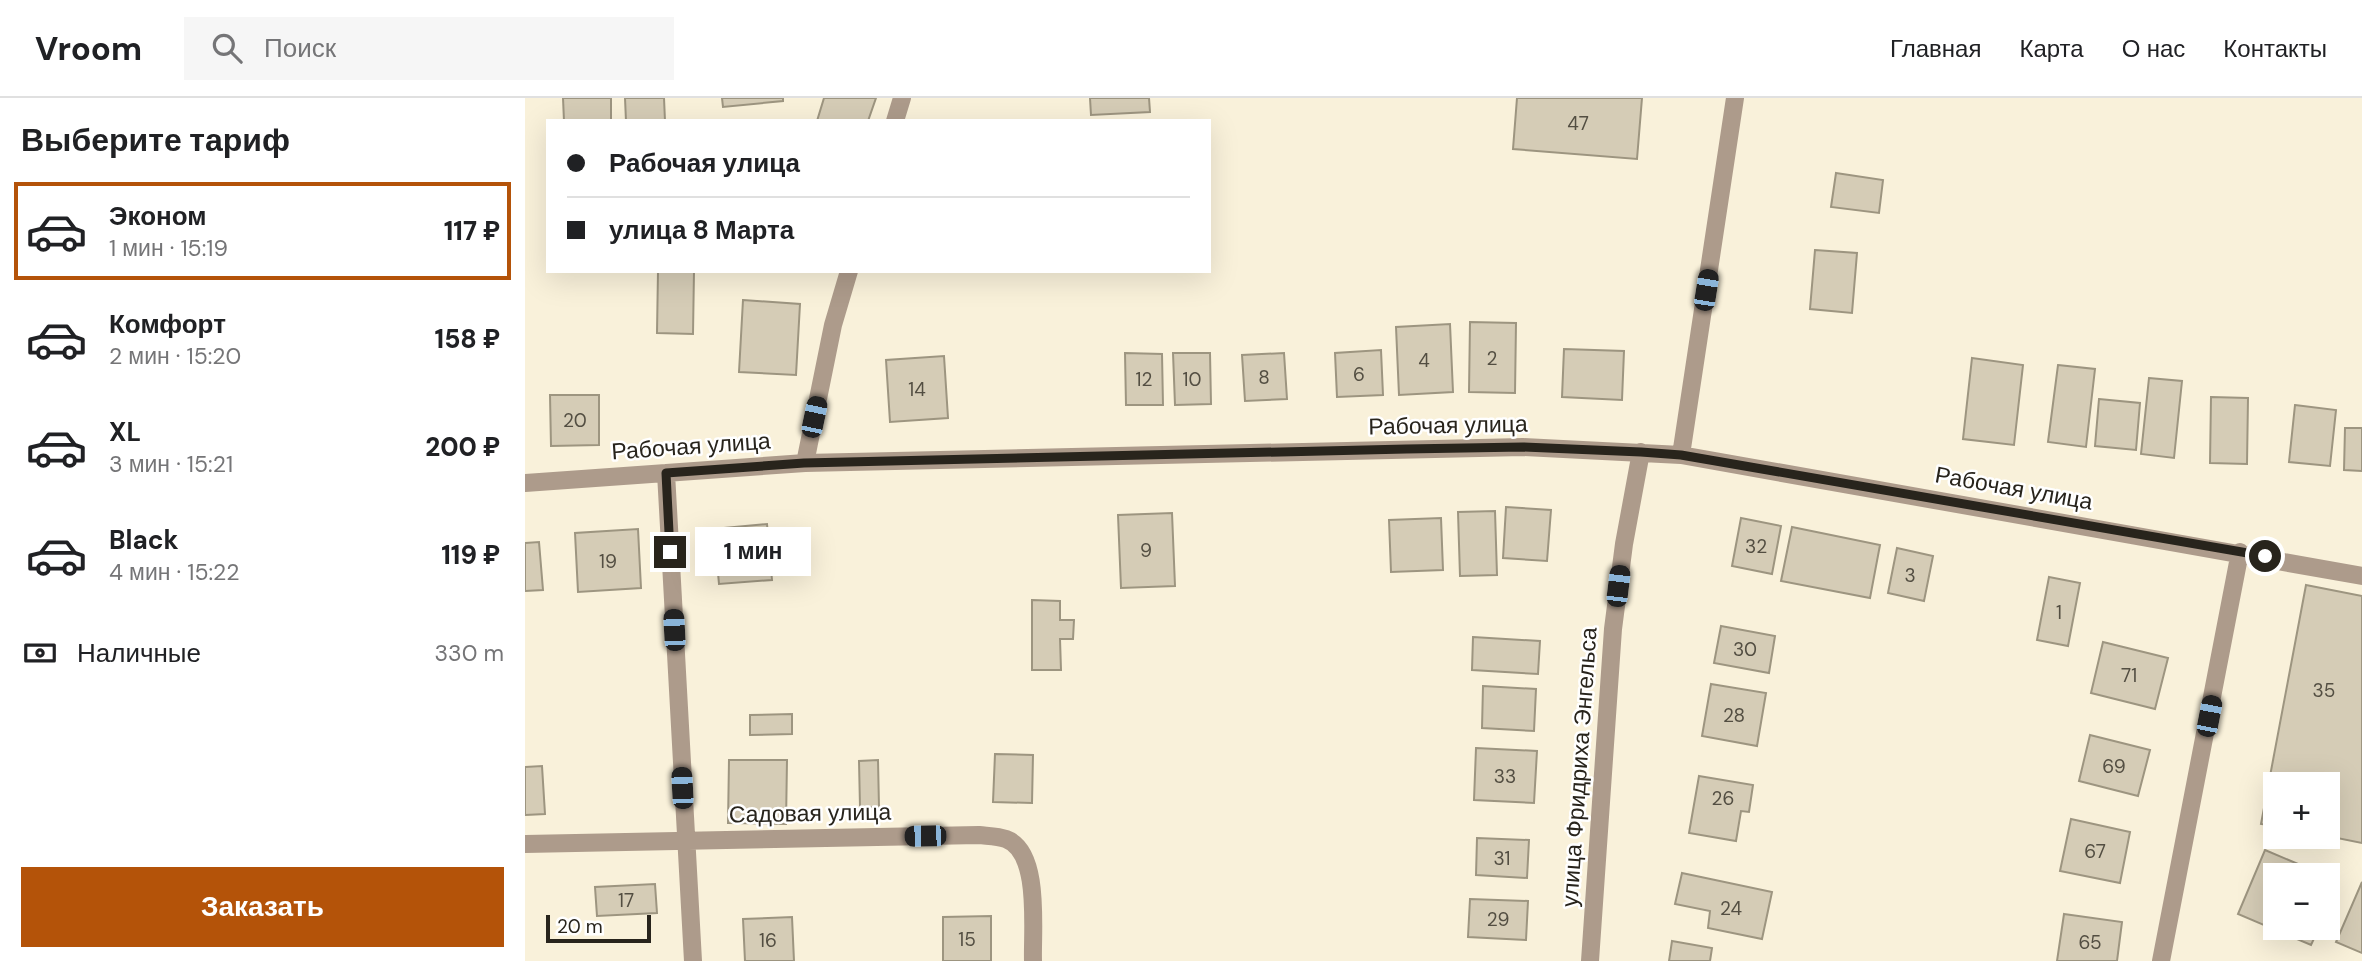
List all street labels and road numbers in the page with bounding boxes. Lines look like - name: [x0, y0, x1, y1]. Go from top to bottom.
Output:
- street label: Рабочая улица: [1368, 409, 1528, 441]
- street label: Рабочая улица: [610, 425, 772, 467]
- street label: Рабочая улица: [1933, 459, 2095, 517]
- street label: улица Фридриха Энгельса: [1554, 626, 1604, 908]
- street label: Садовая улица: [729, 797, 892, 829]

